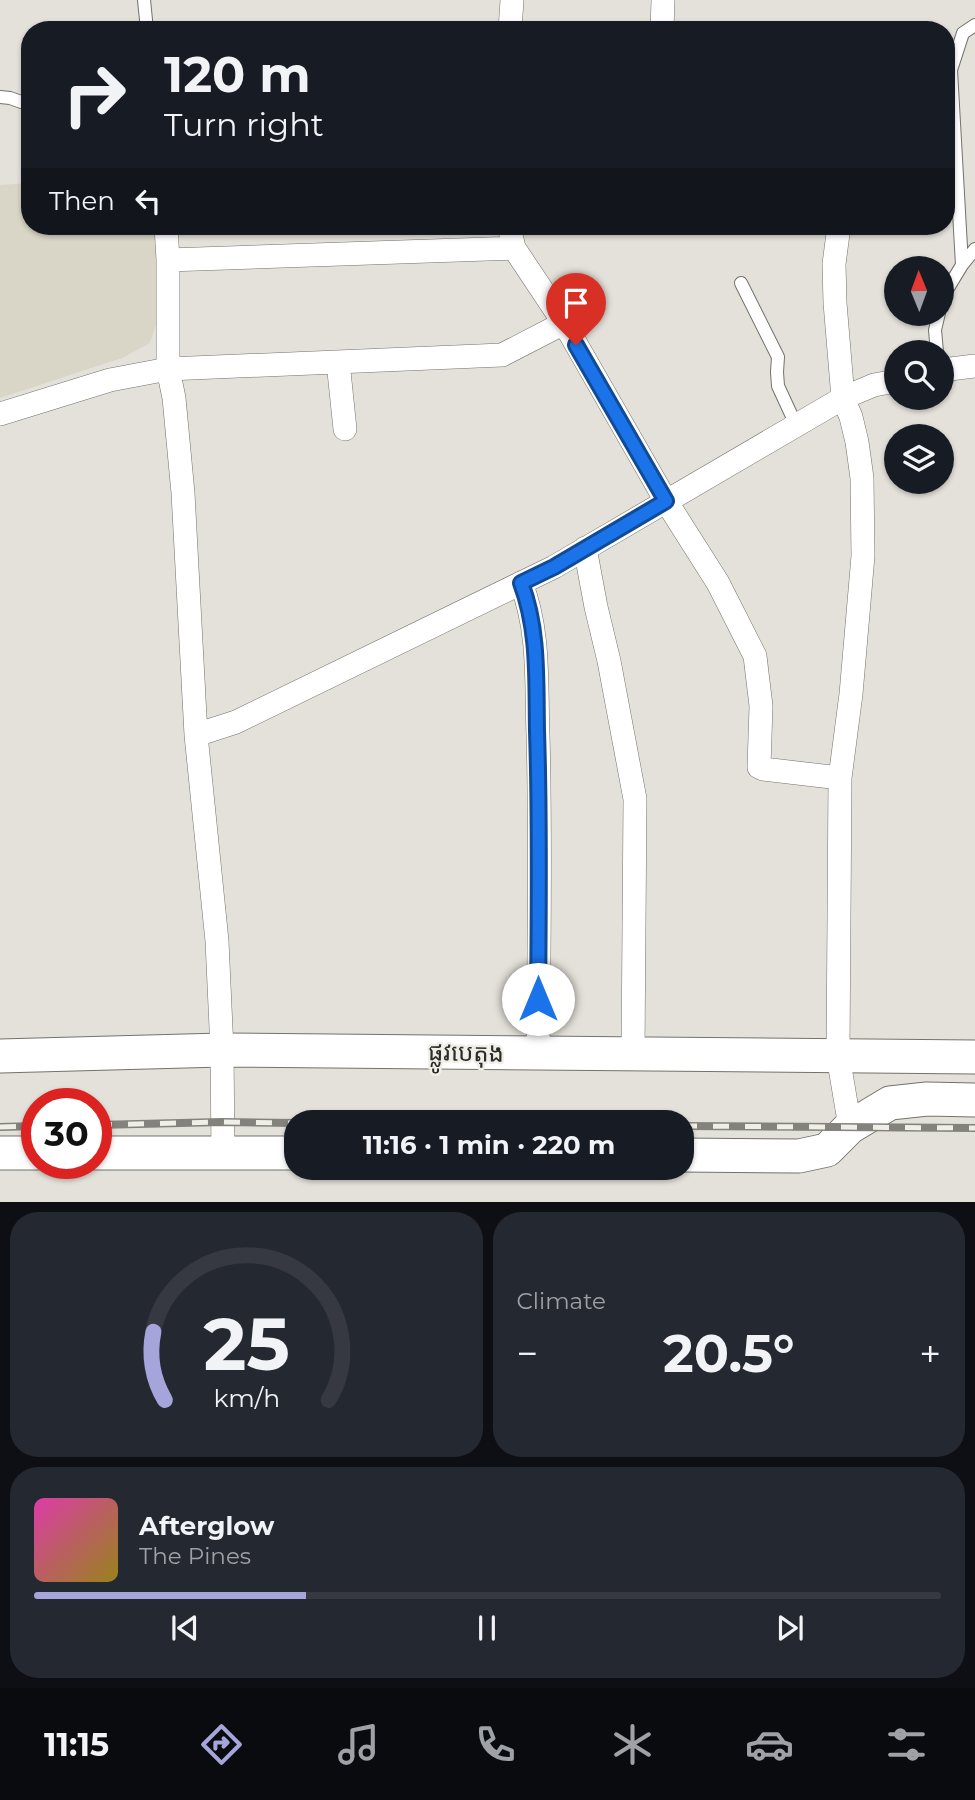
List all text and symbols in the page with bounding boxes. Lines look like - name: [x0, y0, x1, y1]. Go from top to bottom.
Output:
- text: 120 m: [164, 45, 311, 104]
- icon: right: [49, 49, 140, 140]
- text: Turn right: [164, 105, 324, 144]
- icon: left: [129, 182, 167, 220]
- text: Then: [49, 185, 115, 217]
- north arrow: [884, 256, 954, 326]
- map controls: [884, 256, 954, 494]
- pin: [546, 273, 606, 345]
- icon: arrive: [557, 284, 595, 322]
- button: search: [884, 340, 954, 410]
- button: layers: [884, 424, 954, 494]
- position arrow: [501, 962, 575, 1036]
- street label: ផ្លូវបេតុង: [428, 1037, 504, 1076]
- speed limit sign: 30: [21, 1088, 112, 1179]
- text: 11:16 · 1 min · 220 m: [363, 1129, 615, 1161]
- text: Climate: [517, 1287, 606, 1315]
- text: 25: [203, 1301, 289, 1389]
- text: 20.5°: [663, 1322, 794, 1385]
- text: −: [517, 1330, 538, 1377]
- text: +: [919, 1330, 941, 1377]
- text: km/h: [213, 1383, 280, 1413]
- text: Afterglow: [139, 1510, 274, 1542]
- text: The Pines: [139, 1542, 251, 1570]
- icon: previous: [166, 1609, 204, 1647]
- icon: pause: [468, 1609, 506, 1647]
- icon: next: [771, 1609, 809, 1647]
- icon: directions: [197, 1720, 246, 1769]
- icon: music: [334, 1720, 383, 1769]
- icon: phone: [471, 1720, 520, 1769]
- icon: climate: [608, 1720, 657, 1769]
- icon: car: [745, 1720, 794, 1769]
- icon: filters: [882, 1720, 931, 1769]
- text: 11:15: [44, 1725, 109, 1764]

